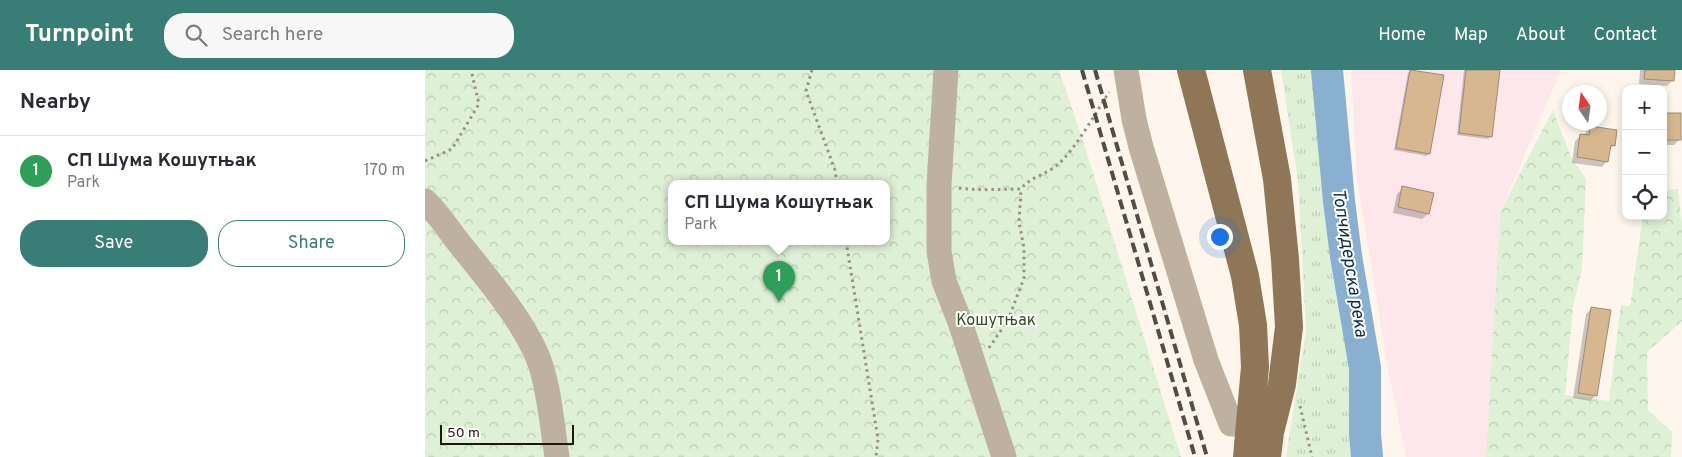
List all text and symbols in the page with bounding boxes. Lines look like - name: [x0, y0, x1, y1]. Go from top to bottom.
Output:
- search box: [164, 13, 514, 58]
- text: Turnpoint: [25, 20, 134, 50]
- icon: search: [182, 21, 210, 49]
- text: Search here: [222, 23, 323, 47]
- text: Home: [1378, 24, 1426, 47]
- text: Map: [1454, 24, 1488, 47]
- text: About: [1516, 24, 1565, 47]
- text: Contact: [1593, 24, 1657, 47]
- north arrow: [1562, 85, 1607, 130]
- map controls: [1622, 85, 1667, 220]
- button: +: [1622, 85, 1667, 130]
- text: Nearby: [20, 89, 91, 116]
- button: −: [1622, 130, 1667, 175]
- text: СП Шума Кошутњак: [67, 149, 257, 173]
- text: 1: [33, 161, 39, 181]
- text: 170 m: [364, 161, 405, 181]
- text: Park: [67, 173, 100, 193]
- button: locate: [1622, 175, 1667, 220]
- popup: [668, 180, 890, 245]
- water label: Топчидерска река: [1326, 187, 1372, 339]
- text: СП Шума Кошутњак: [684, 191, 874, 215]
- text: Park: [684, 215, 717, 235]
- button: Save: [20, 220, 208, 267]
- button: Share: [218, 220, 405, 267]
- your location: [1207, 224, 1233, 250]
- pin: 1: [763, 261, 795, 302]
- park label: Кошутњак: [956, 311, 1036, 331]
- scale bar: [440, 422, 574, 445]
- text: 50 m: [447, 425, 480, 442]

